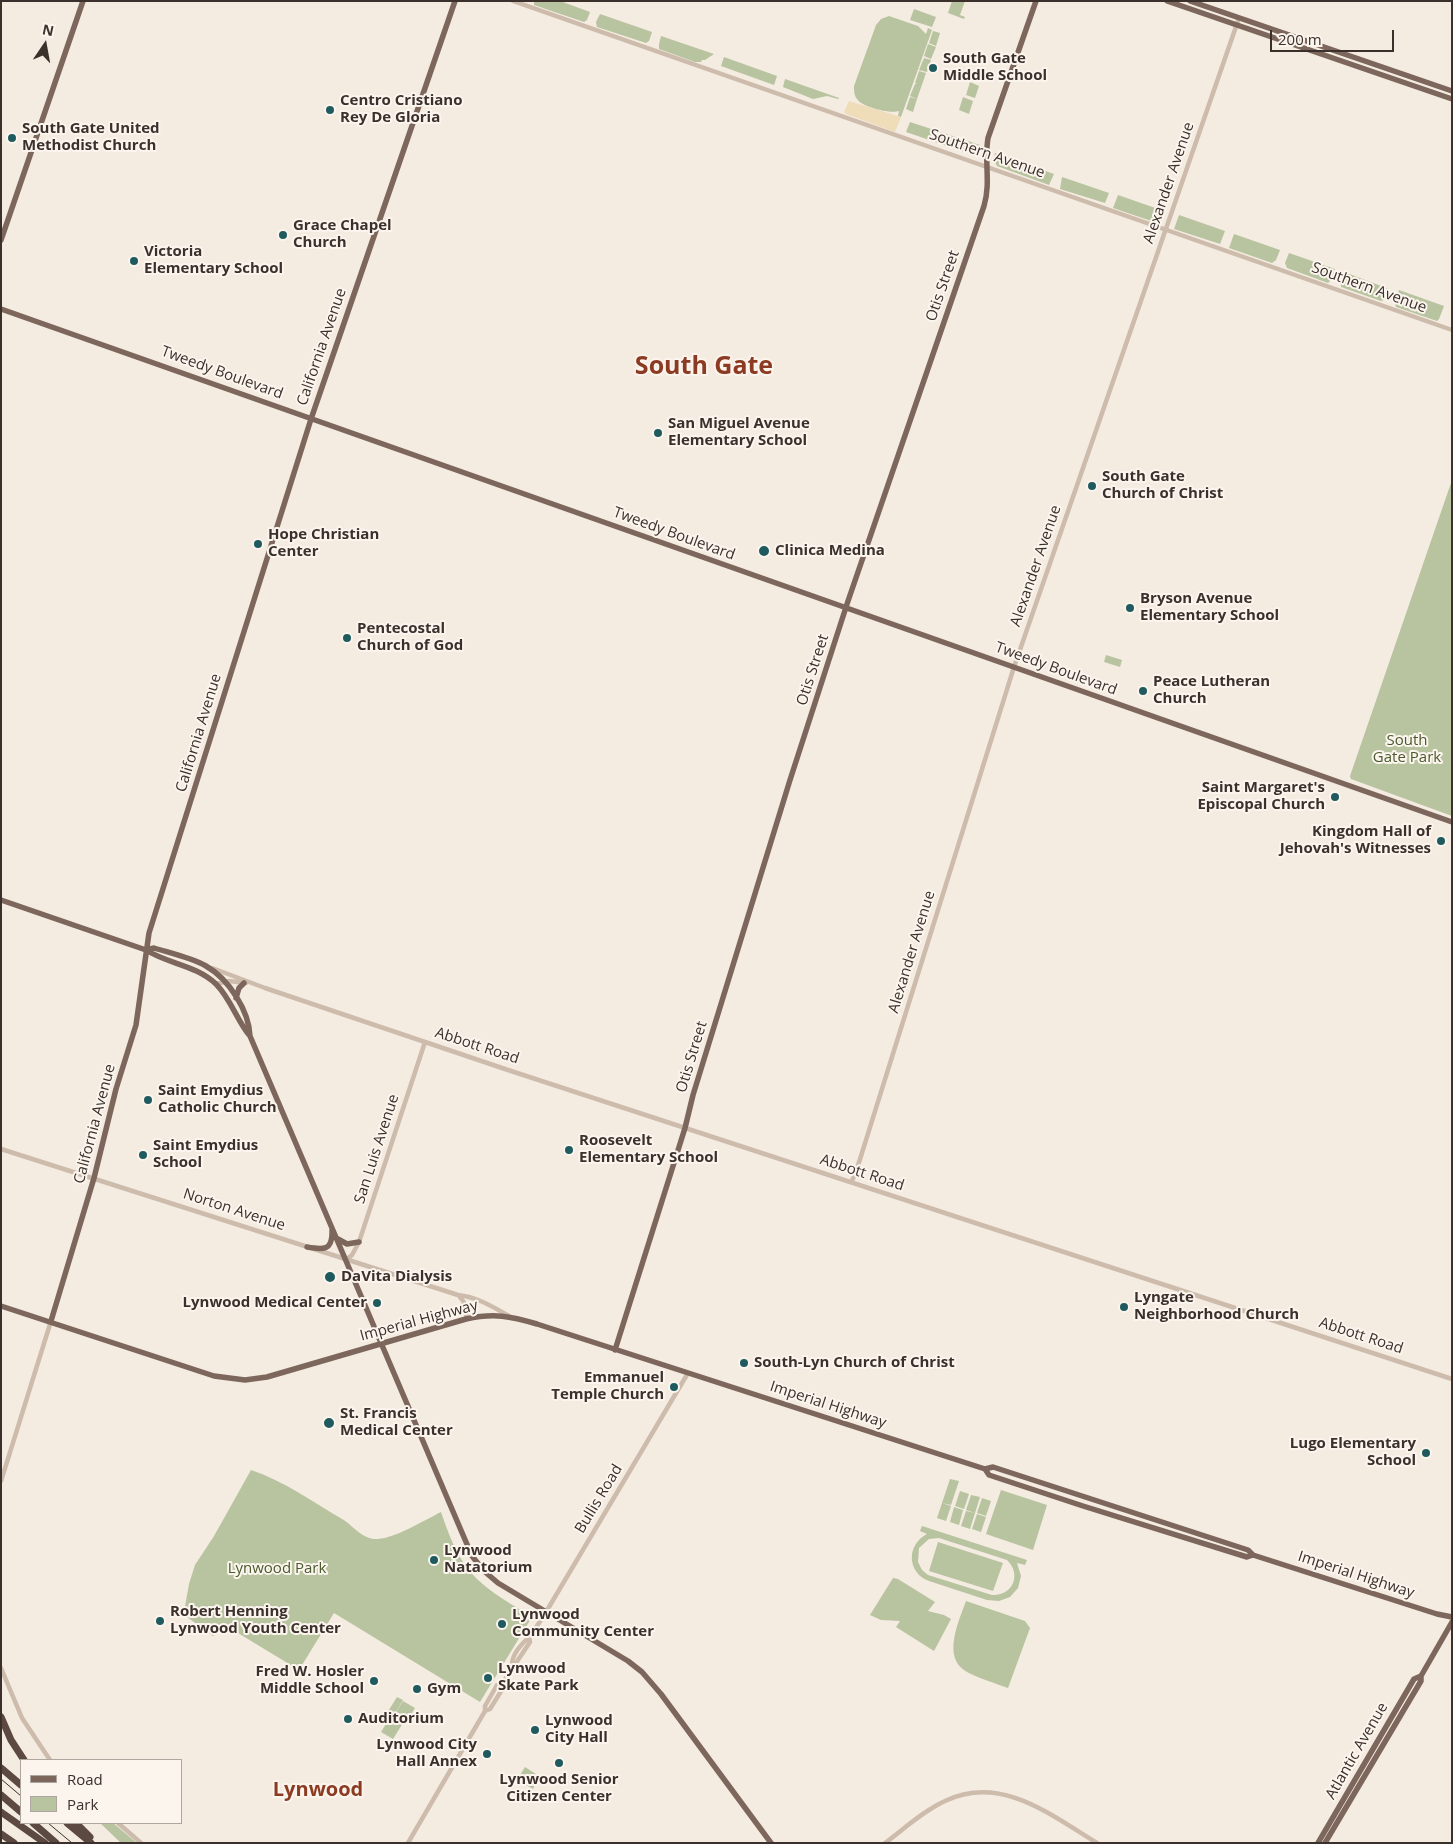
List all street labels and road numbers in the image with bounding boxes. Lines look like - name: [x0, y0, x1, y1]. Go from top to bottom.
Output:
- street label: Alexander Avenue: [1140, 120, 1198, 246]
- street label: Southern Avenue: [927, 126, 1047, 182]
- street label: Otis Street: [922, 248, 964, 324]
- street label: Southern Avenue: [1309, 259, 1429, 317]
- street label: California Avenue: [293, 286, 351, 408]
- street label: Tweedy Boulevard: [159, 343, 285, 403]
- street label: Alexander Avenue: [1007, 503, 1065, 629]
- street label: Tweedy Boulevard: [611, 504, 737, 564]
- street label: Otis Street: [793, 632, 833, 708]
- street label: Tweedy Boulevard: [993, 639, 1119, 699]
- street label: California Avenue: [172, 672, 226, 794]
- street label: Alexander Avenue: [885, 889, 939, 1015]
- street label: Otis Street: [673, 1019, 711, 1095]
- street label: Abbott Road: [433, 1024, 521, 1068]
- street label: California Avenue: [70, 1062, 120, 1186]
- street label: San Luis Avenue: [351, 1092, 403, 1206]
- street label: Abbott Road: [818, 1151, 906, 1195]
- street label: Norton Avenue: [181, 1185, 287, 1235]
- street label: Imperial Highway: [358, 1297, 480, 1345]
- street label: Abbott Road: [1317, 1314, 1405, 1358]
- street label: Imperial Highway: [768, 1378, 888, 1432]
- street label: Bullis Road: [571, 1461, 627, 1537]
- street label: Imperial Highway: [1296, 1548, 1416, 1602]
- street label: Atlantic Avenue: [1322, 1699, 1392, 1803]

